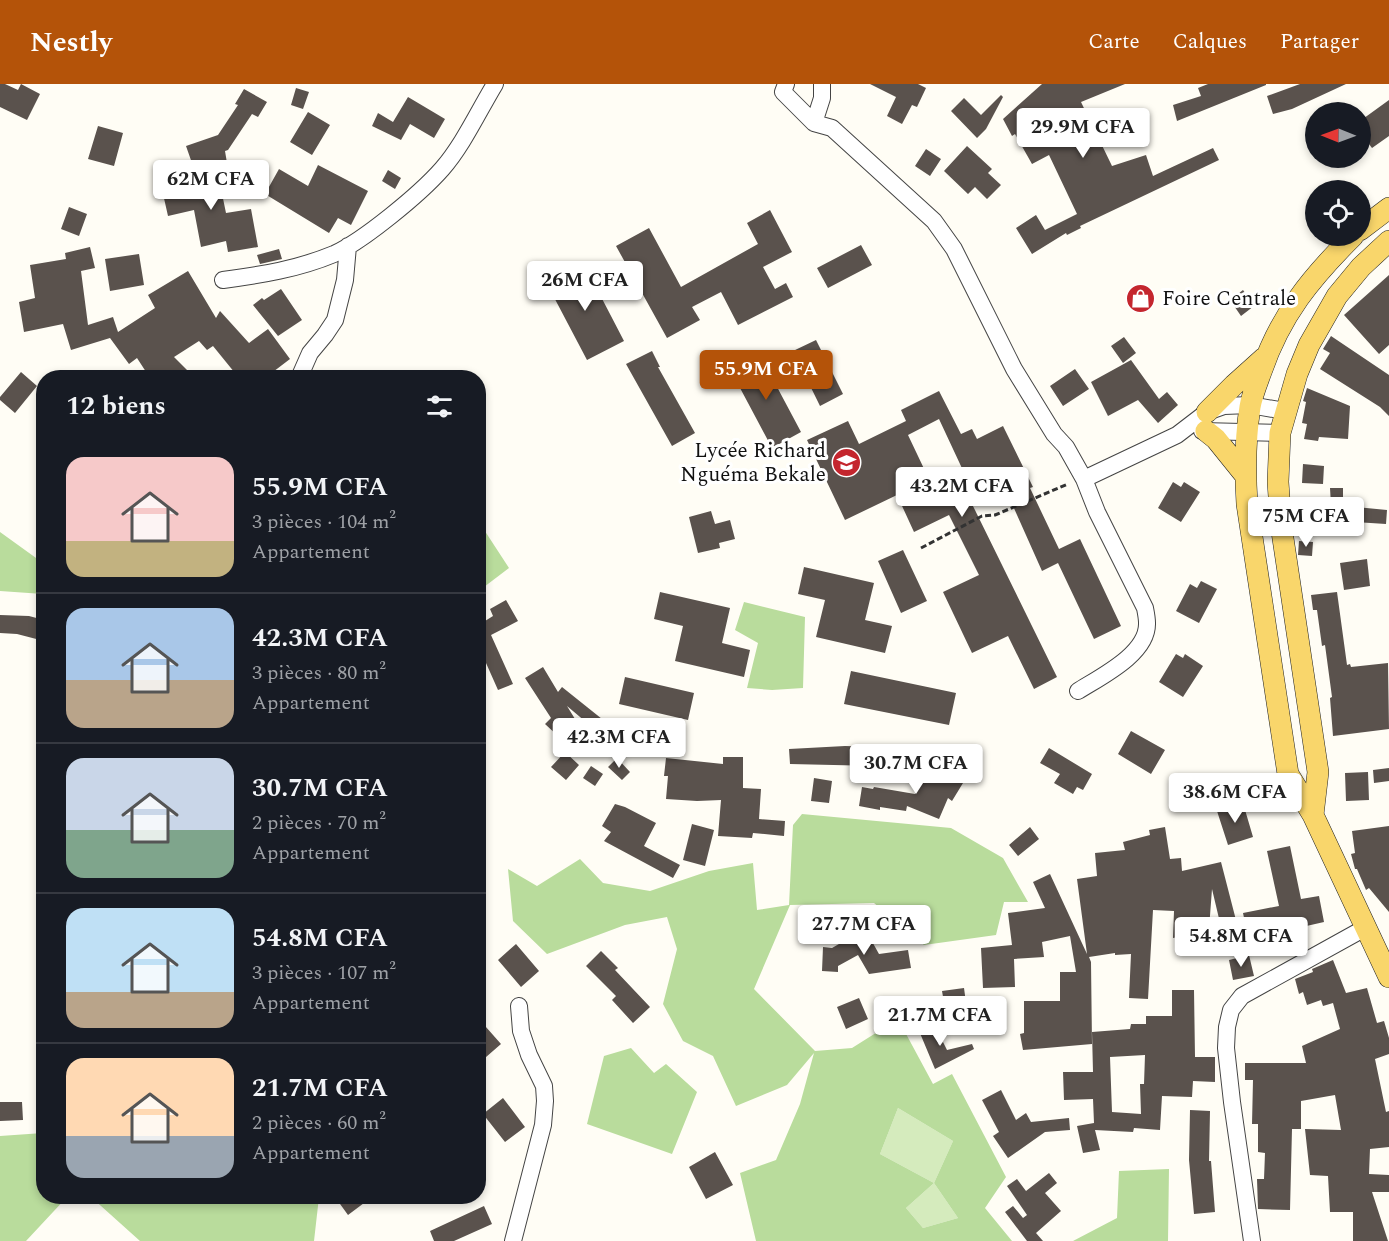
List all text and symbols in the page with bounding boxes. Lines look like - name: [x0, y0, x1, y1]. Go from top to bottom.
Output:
- text: Nestly: [30, 21, 112, 64]
- text: Carte: [1088, 26, 1140, 58]
- text: Calques: [1173, 26, 1247, 58]
- text: Partager: [1280, 26, 1359, 58]
- north arrow: [1305, 102, 1371, 168]
- map controls: [1305, 102, 1371, 246]
- pin: 29.9M CFA: [1014, 108, 1152, 159]
- text: 29.9M CFA: [1031, 112, 1135, 142]
- pin: 62M CFA: [156, 160, 266, 211]
- text: 62M CFA: [167, 164, 255, 194]
- button: locate: [1305, 180, 1371, 246]
- pin: 26M CFA: [530, 261, 640, 312]
- text: 26M CFA: [541, 265, 629, 295]
- shop icon: Foire Centrale: [1125, 283, 1157, 315]
- place label: Foire Centrale: [1162, 283, 1296, 315]
- pin: 55.9M CFA: [697, 350, 835, 401]
- text: 55.9M CFA: [714, 354, 818, 384]
- text: 12 biens: [66, 386, 166, 426]
- icon: filters: [423, 390, 456, 423]
- place label: Lycée Richard Nguéma Bekale: [680, 435, 826, 491]
- school or university icon: Lycée Richard Nguéma Bekale: [831, 447, 863, 479]
- text: 55.9M CFA: [252, 467, 388, 507]
- pin: 43.2M CFA: [893, 467, 1031, 518]
- text: 43.2M CFA: [910, 471, 1014, 501]
- icon: home: [114, 481, 186, 553]
- pin: 75M CFA: [1251, 497, 1361, 548]
- text: 75M CFA: [1262, 501, 1350, 531]
- text: 3 pièces · 104 m²: [252, 507, 396, 537]
- text: Appartement: [252, 537, 370, 567]
- text: 42.3M CFA: [252, 618, 388, 658]
- icon: home: [114, 632, 186, 704]
- text: 3 pièces · 80 m²: [252, 658, 386, 688]
- text: Appartement: [252, 688, 370, 718]
- pin: 42.3M CFA: [550, 718, 688, 769]
- text: 42.3M CFA: [567, 722, 671, 752]
- pin: 30.7M CFA: [847, 744, 985, 795]
- text: 30.7M CFA: [864, 748, 968, 778]
- text: 30.7M CFA: [252, 768, 388, 808]
- pin: 38.6M CFA: [1166, 773, 1304, 824]
- text: 38.6M CFA: [1183, 777, 1287, 807]
- icon: home: [114, 782, 186, 854]
- text: 2 pièces · 70 m²: [252, 808, 386, 838]
- text: Appartement: [252, 838, 370, 868]
- pin: 27.7M CFA: [795, 905, 933, 956]
- text: 27.7M CFA: [812, 909, 916, 939]
- pin: 54.8M CFA: [1172, 917, 1310, 968]
- text: 54.8M CFA: [252, 918, 388, 958]
- text: 54.8M CFA: [1189, 921, 1293, 951]
- icon: home: [114, 932, 186, 1004]
- text: 3 pièces · 107 m²: [252, 958, 396, 988]
- text: Appartement: [252, 988, 370, 1018]
- pin: 21.7M CFA: [871, 996, 1009, 1047]
- text: 21.7M CFA: [888, 1000, 992, 1030]
- text: 21.7M CFA: [252, 1068, 388, 1108]
- icon: home: [114, 1082, 186, 1154]
- text: 2 pièces · 60 m²: [252, 1108, 386, 1138]
- text: Appartement: [252, 1138, 370, 1168]

